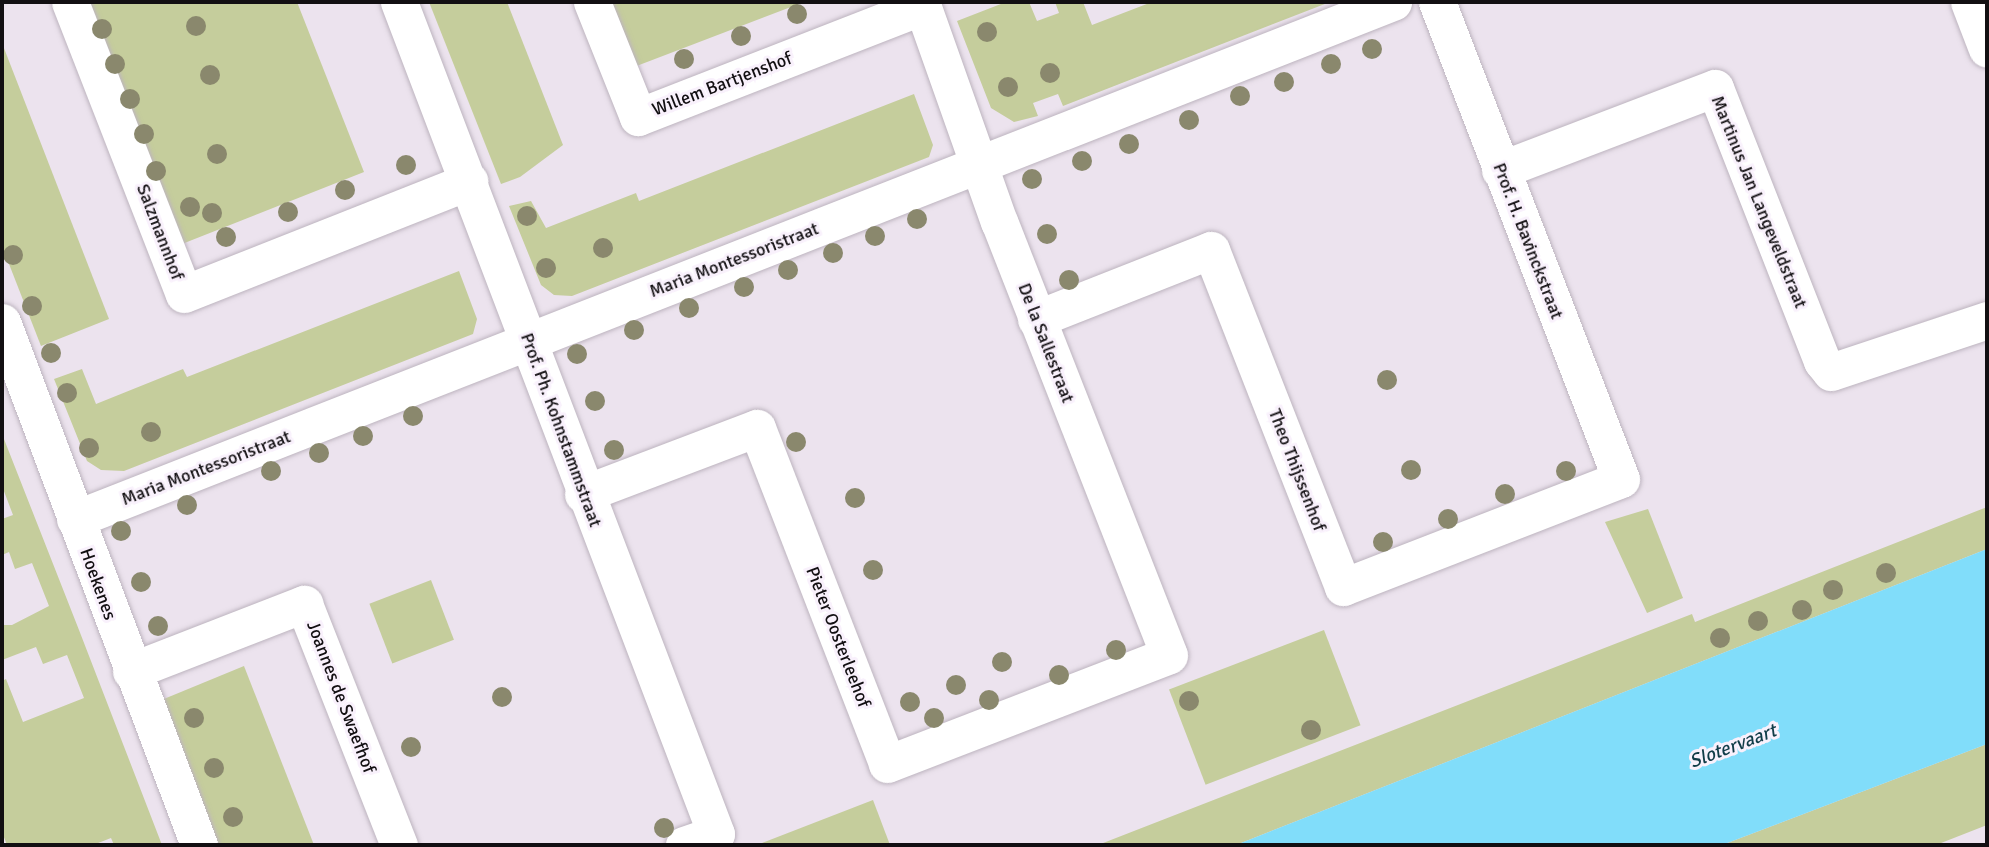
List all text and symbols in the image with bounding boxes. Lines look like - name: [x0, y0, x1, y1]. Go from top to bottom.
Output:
- street label: Willem Bartjenshof: [649, 47, 795, 121]
- street label: Martinus Jan Langeveldstraat: [1706, 93, 1812, 311]
- street label: Prof. H. Bavinckstraat: [1488, 160, 1568, 322]
- street label: Salzmannhof: [132, 181, 188, 283]
- street label: Maria Montessoristraat: [646, 218, 822, 302]
- street label: De la Sallestraat: [1013, 280, 1079, 406]
- street label: Prof. Ph. Kohnstammstraat: [516, 330, 606, 530]
- street label: Theo Thijssenhof: [1264, 406, 1330, 534]
- street label: Maria Montessoristraat: [118, 426, 294, 510]
- street label: Hoekenes: [75, 545, 121, 623]
- street label: Pieter Oosterleehof: [801, 564, 875, 710]
- street label: Joannes de Swaefhof: [302, 618, 380, 776]
- water label: Slotervaart: [1686, 720, 1780, 774]

